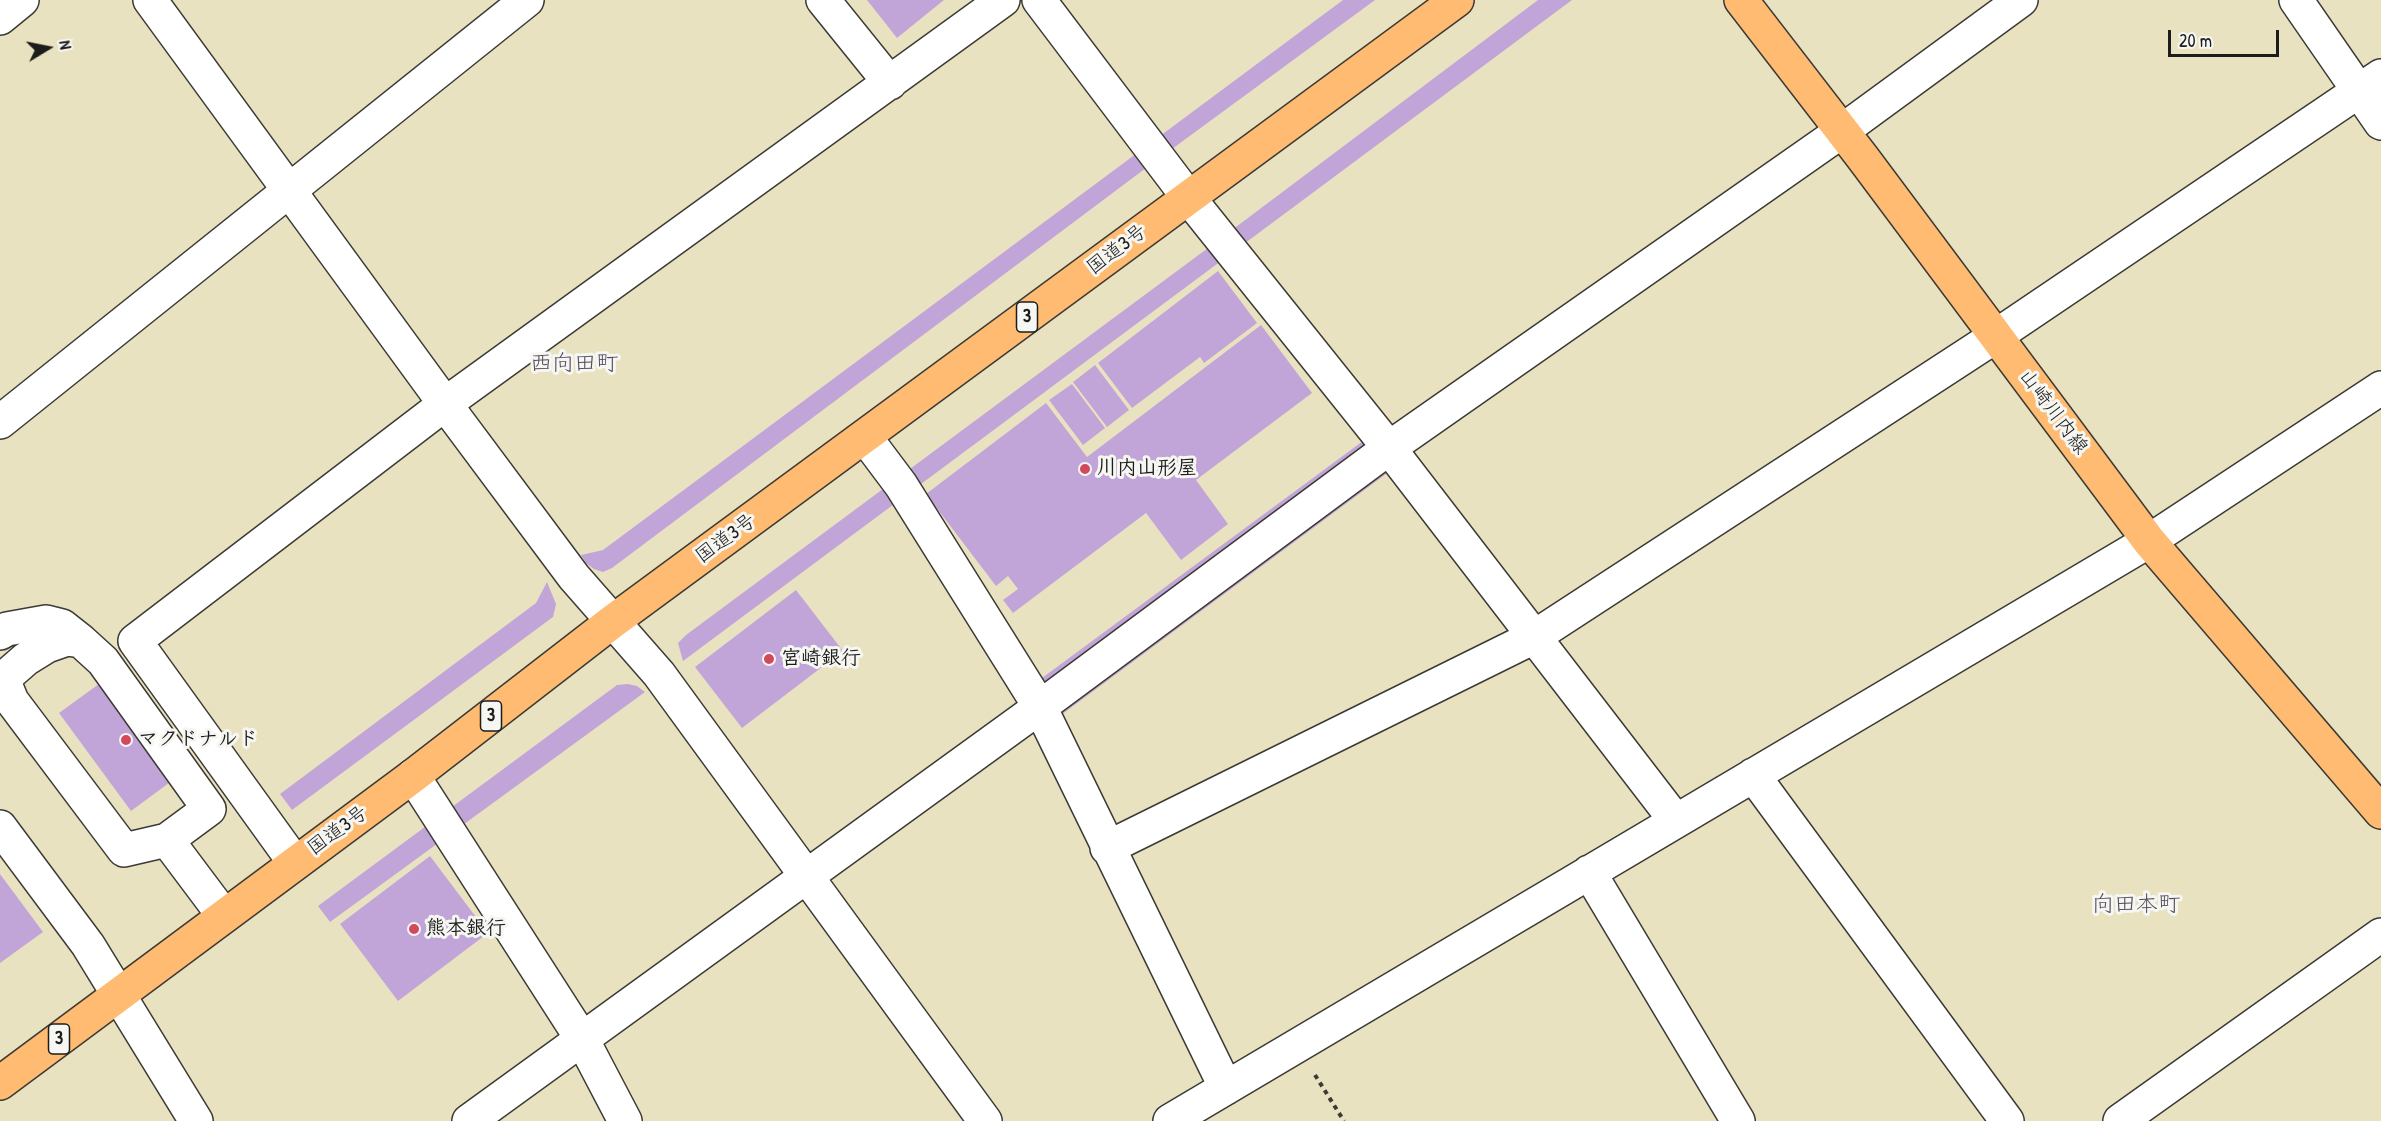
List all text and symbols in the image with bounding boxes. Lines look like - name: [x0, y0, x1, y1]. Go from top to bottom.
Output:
- north arrow: [18, 18, 78, 78]
- scale bar: [2171, 18, 2282, 56]
- text: 20 m: [2179, 28, 2212, 53]
- text: N: [54, 39, 77, 51]
- street label: 国道3号: [1082, 220, 1152, 280]
- road number: 3: [1016, 302, 1038, 332]
- district label: 西向田町: [530, 351, 618, 377]
- street label: 山崎川内線: [2013, 365, 2093, 459]
- place label: 川内山形屋: [1097, 457, 1197, 481]
- marker: 川内山形屋: [1078, 462, 1092, 476]
- street label: 国道3号: [691, 509, 761, 569]
- place label: 宮崎銀行: [781, 647, 861, 671]
- marker: 宮崎銀行: [762, 652, 776, 666]
- road number: 3: [480, 701, 502, 731]
- place label: マクドナルド: [138, 728, 258, 752]
- marker: マクドナルド: [119, 733, 133, 747]
- street label: 国道3号: [303, 801, 373, 861]
- district label: 向田本町: [2092, 892, 2180, 918]
- place label: 熊本銀行: [426, 917, 506, 941]
- marker: 熊本銀行: [407, 922, 421, 936]
- road number: 3: [48, 1024, 70, 1054]

